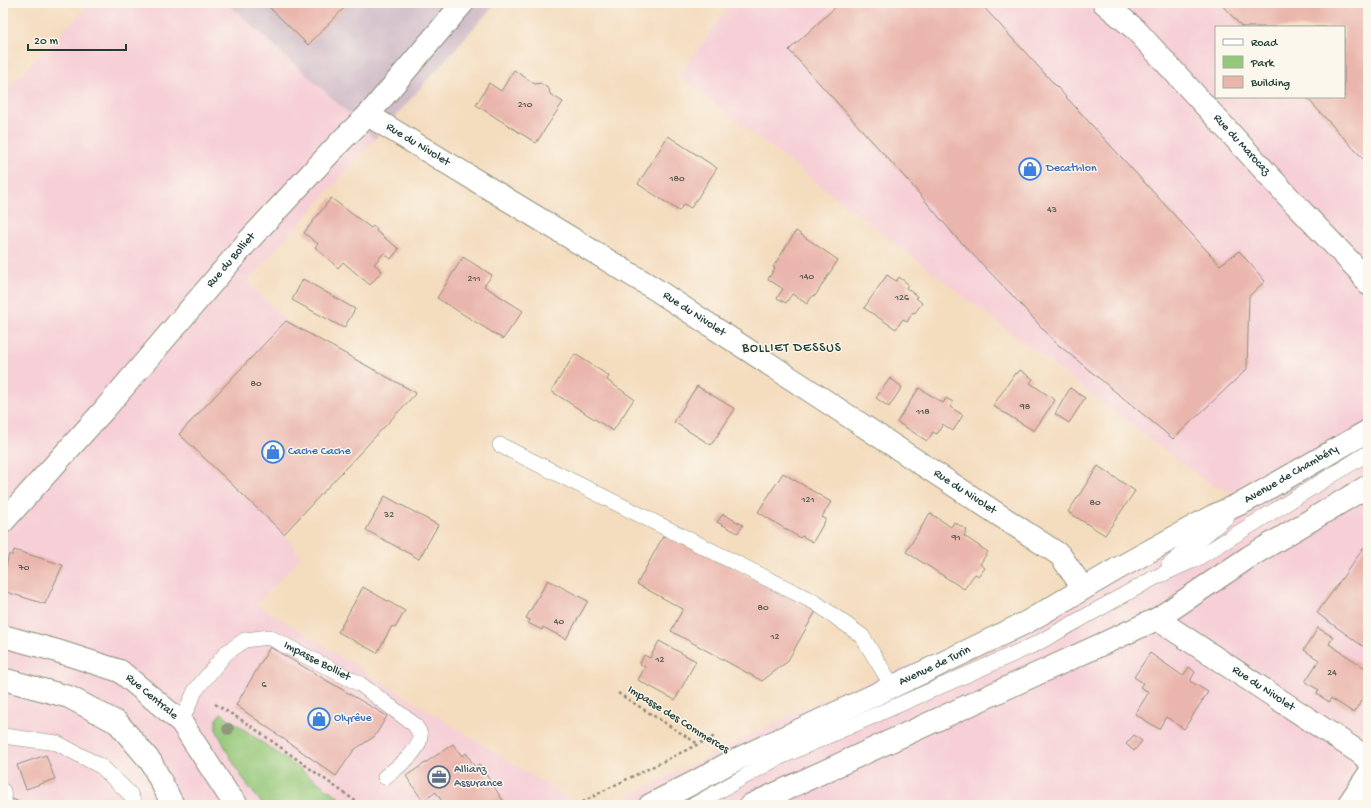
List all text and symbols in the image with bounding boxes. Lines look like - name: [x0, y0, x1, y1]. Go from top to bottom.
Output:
- scale bar: [28, 26, 126, 52]
- legend: [1215, 26, 1345, 98]
- text: 20 m: [34, 35, 59, 49]
- text: Road: [1251, 37, 1278, 51]
- text: Park: [1250, 57, 1276, 71]
- text: Building: [1250, 77, 1290, 91]
- house number: 210: [518, 99, 533, 111]
- street label: Rue du Marocaz: [1210, 112, 1273, 179]
- street label: Rue du Nivolet: [383, 120, 453, 170]
- shop icon: Decathlon: [1017, 156, 1043, 182]
- place label: Decathlon: [1045, 162, 1097, 176]
- house number: 180: [668, 173, 685, 185]
- house number: 43: [1047, 204, 1057, 216]
- street label: Rue du Bolliet: [204, 229, 259, 291]
- house number: 140: [799, 271, 815, 283]
- house number: 211: [468, 273, 480, 285]
- street label: Rue du Nivolet: [660, 289, 729, 341]
- house number: 126: [894, 292, 910, 304]
- district label: BOLLIET DESSUS: [741, 341, 842, 356]
- house number: 80: [250, 378, 262, 390]
- house number: 98: [1019, 401, 1031, 413]
- house number: 118: [915, 406, 930, 418]
- shop icon: Cache Cache: [260, 439, 286, 465]
- street label: Avenue de Chambéry: [1242, 442, 1341, 507]
- place label: Cache Cache: [288, 445, 351, 459]
- street label: Rue du Nivolet: [931, 467, 1000, 519]
- house number: 121: [801, 494, 814, 506]
- house number: 80: [1089, 497, 1101, 509]
- house number: 32: [383, 509, 394, 521]
- house number: 91: [950, 532, 961, 544]
- house number: 70: [18, 562, 30, 574]
- house number: 80: [757, 602, 769, 614]
- house number: 40: [554, 616, 565, 628]
- house number: 12: [770, 631, 780, 643]
- street label: Impasse Bolliet: [281, 639, 353, 685]
- street label: Avenue de Turin: [897, 643, 973, 689]
- house number: 12: [655, 654, 665, 666]
- street label: Rue du Nivolet: [1229, 663, 1298, 715]
- house number: 24: [1327, 667, 1337, 679]
- street label: Rue Centrale: [122, 671, 181, 724]
- house number: 6: [261, 679, 267, 691]
- street label: Impasse des Commerces: [625, 683, 732, 757]
- shop icon: Olyrêve: [306, 706, 332, 732]
- place label: Olyrêve: [334, 712, 373, 726]
- place label: Allianz Assurance: [454, 763, 503, 791]
- office icon: Allianz Assurance: [426, 764, 452, 790]

